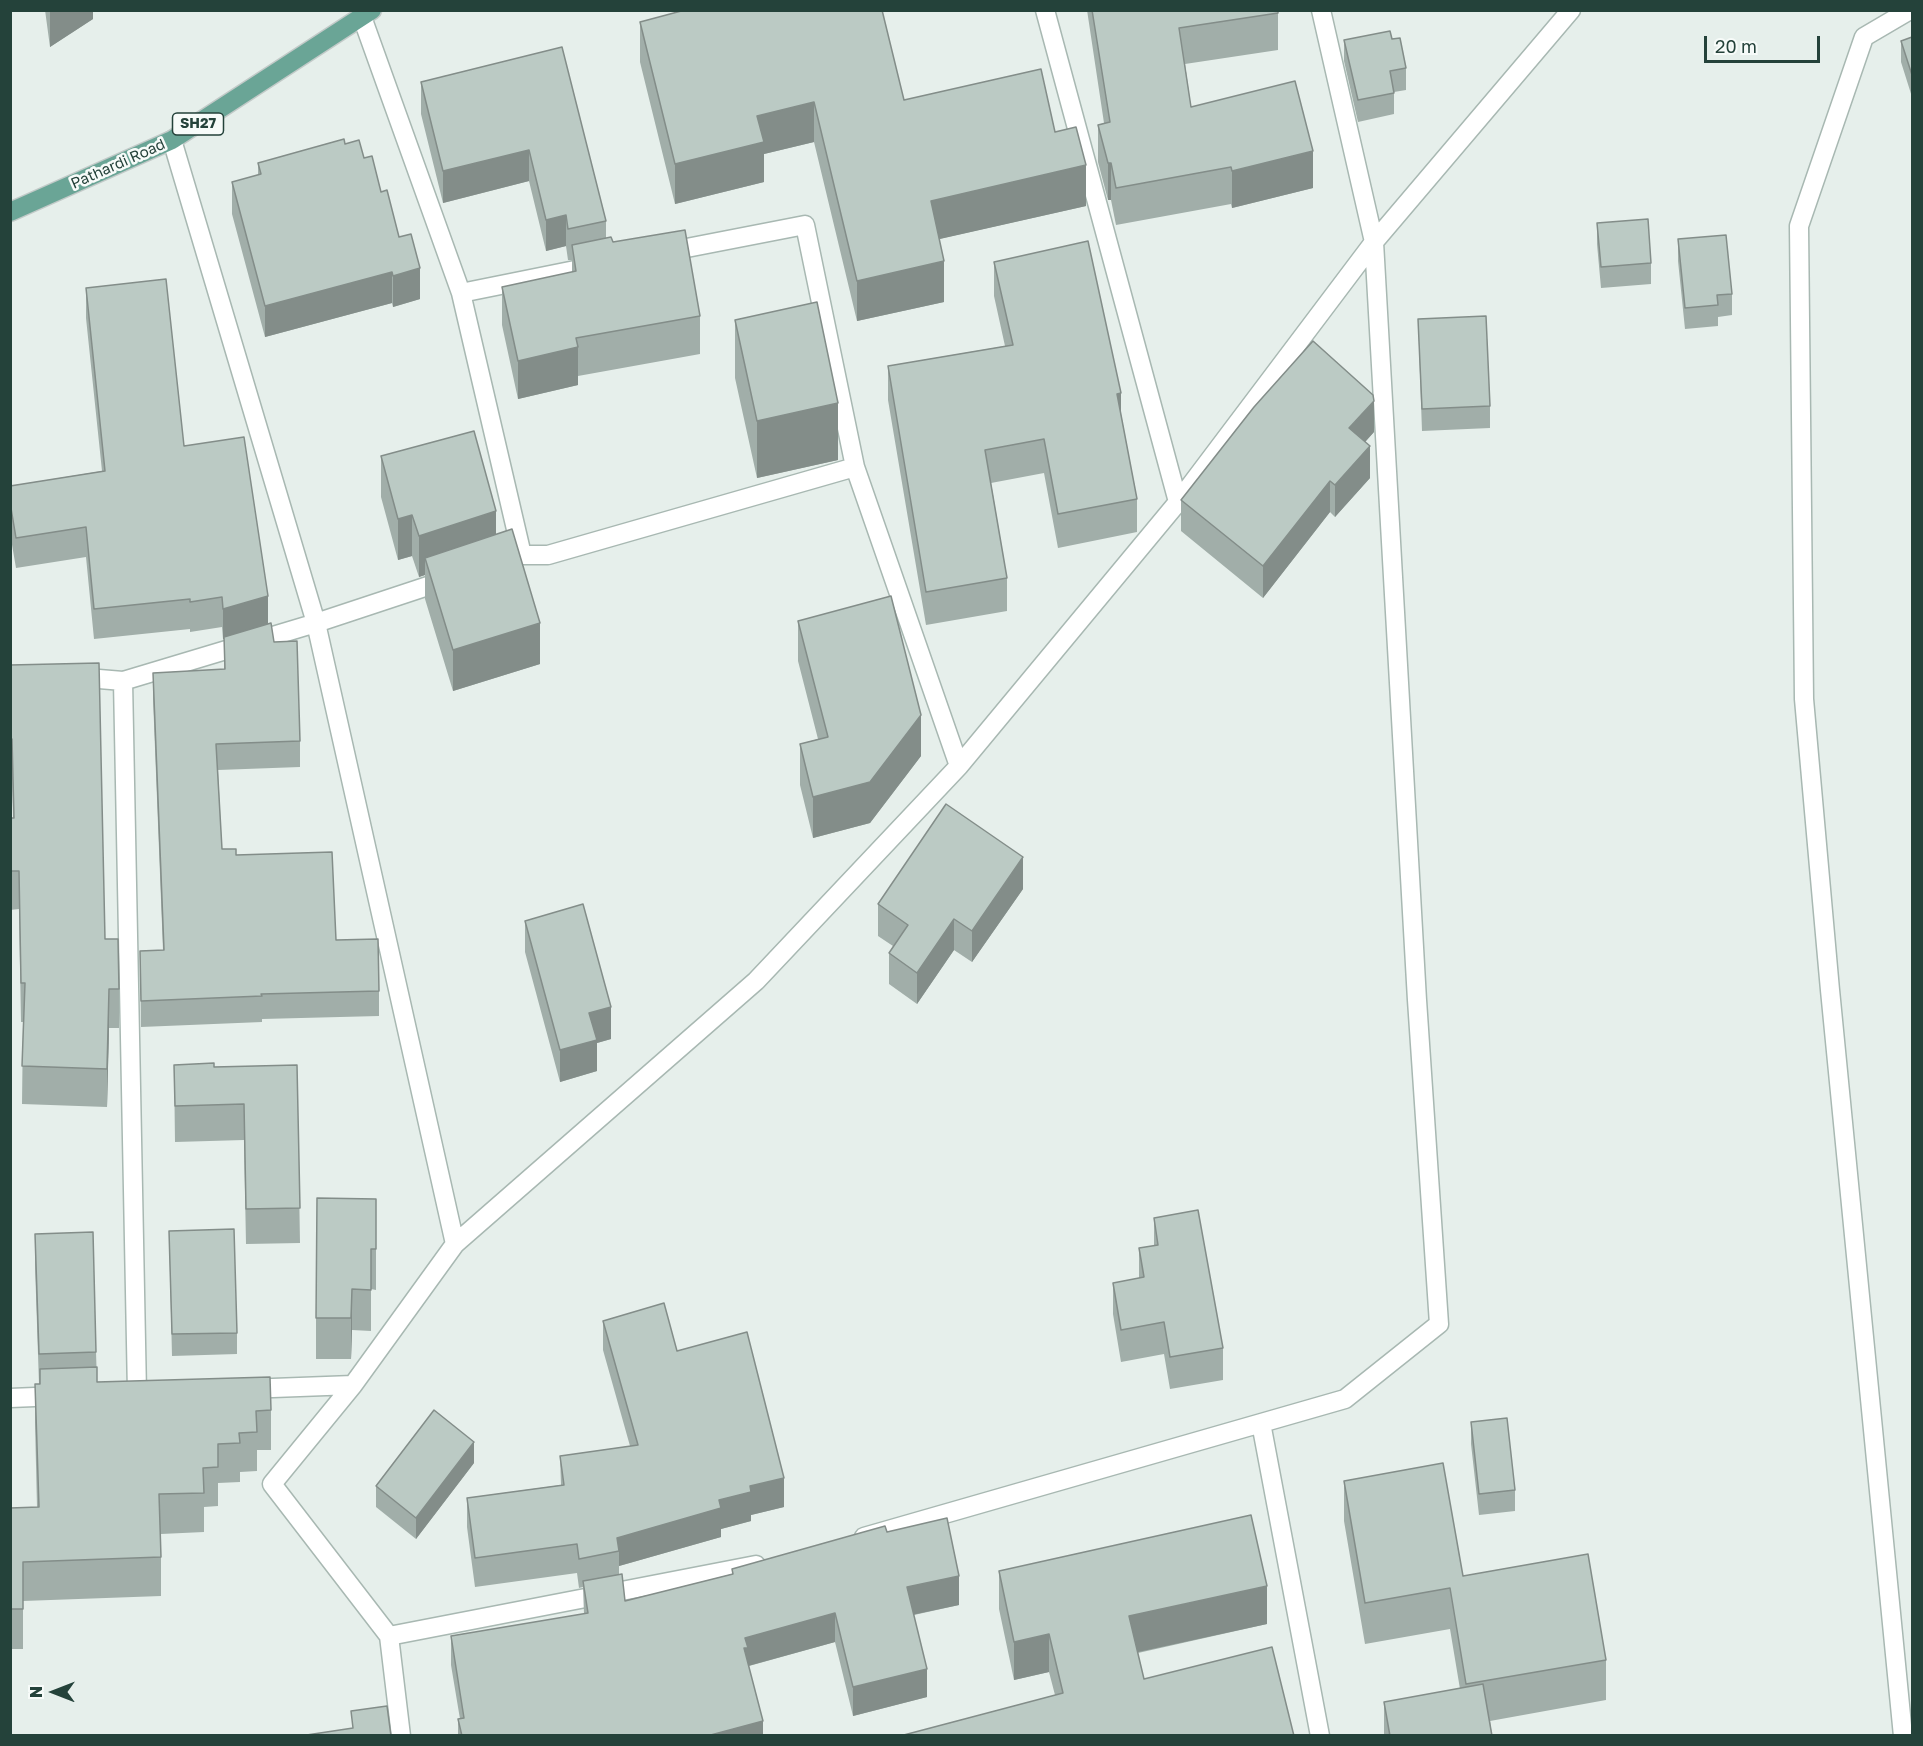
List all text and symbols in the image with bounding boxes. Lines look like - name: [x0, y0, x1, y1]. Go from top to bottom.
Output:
- scale bar: [1707, 24, 1822, 62]
- text: 20 m: [1715, 35, 1757, 57]
- road number: SH27: [172, 113, 224, 135]
- street label: Pathardi Road: [68, 135, 168, 193]
- north arrow: [24, 1662, 84, 1722]
- text: N: [26, 1686, 46, 1698]

